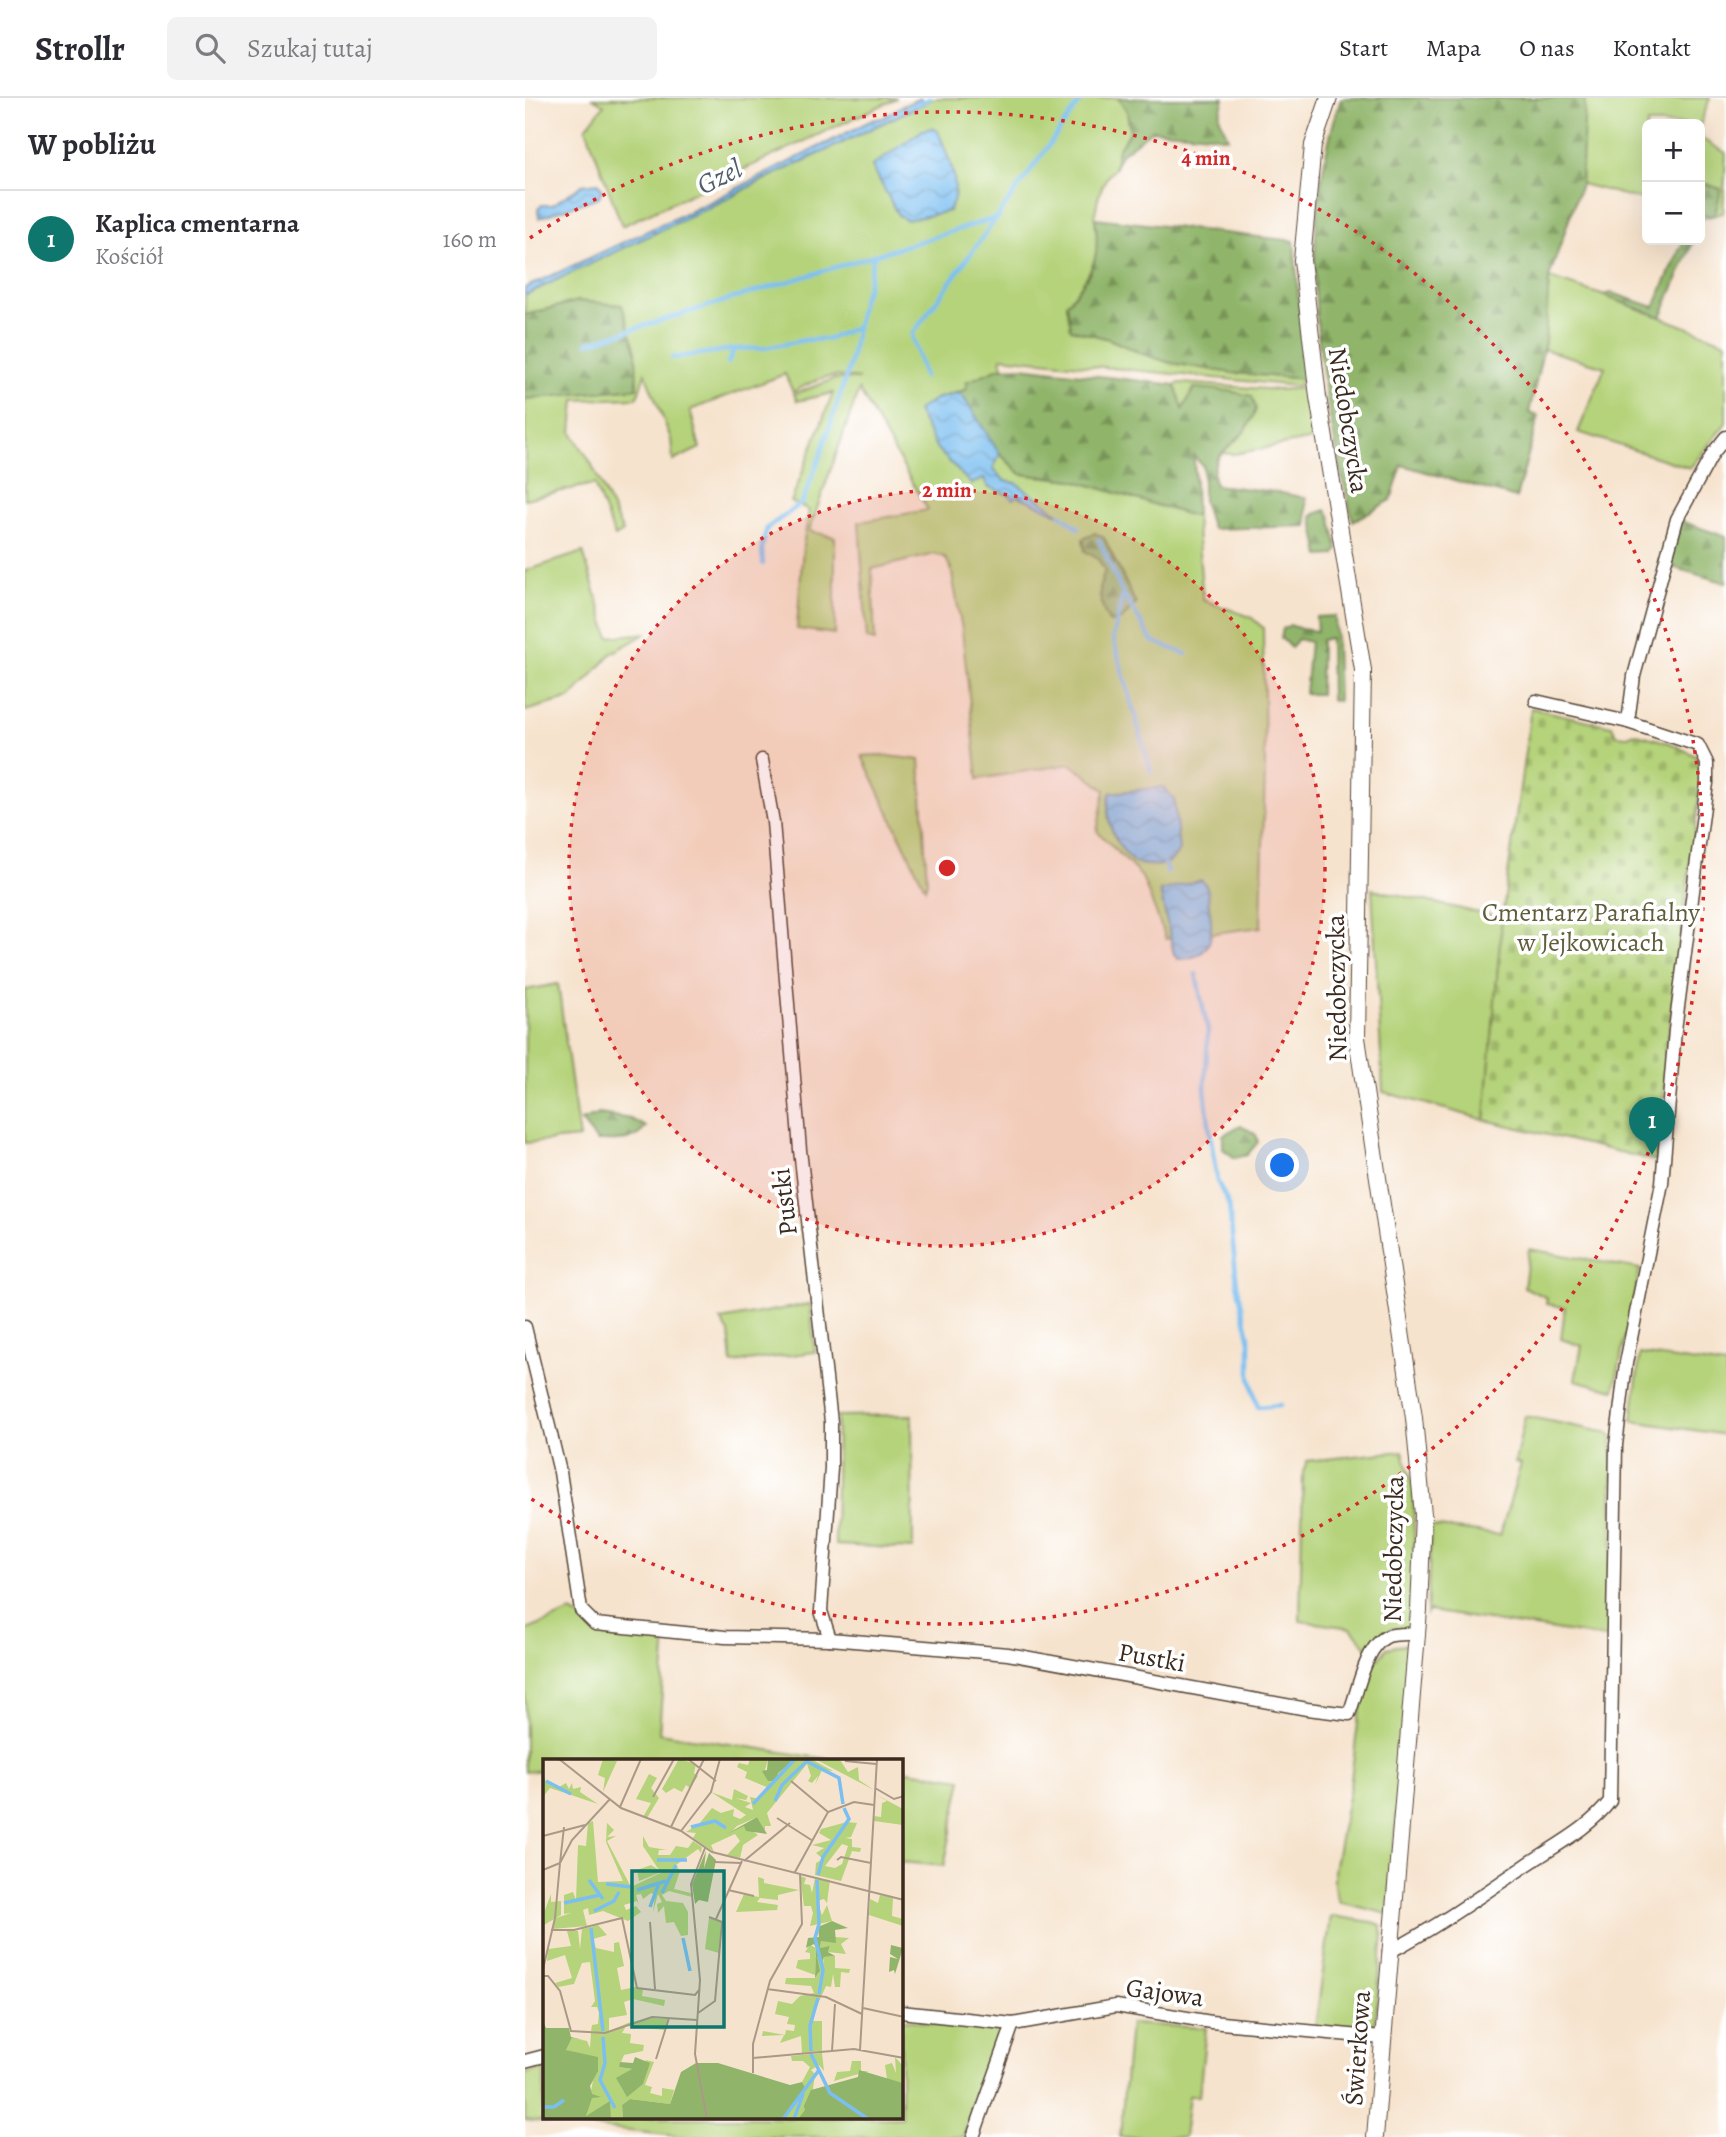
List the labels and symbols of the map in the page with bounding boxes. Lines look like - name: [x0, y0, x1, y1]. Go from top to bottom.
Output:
- text: 4 min: [1181, 144, 1231, 172]
- water label: Gzel: [690, 150, 748, 204]
- street label: Niedobczycka: [1320, 345, 1377, 496]
- text: 2 min: [922, 476, 972, 504]
- centre of rings: [935, 856, 959, 880]
- park label: Cmentarz Parafialny w Jejkowicach: [1482, 895, 1700, 960]
- street label: Niedobczycka: [1318, 914, 1355, 1062]
- pin: 1: [1629, 1097, 1675, 1155]
- your location: [1265, 1148, 1299, 1182]
- street label: Pustki: [763, 1166, 806, 1238]
- street label: Niedobczycka: [1375, 1475, 1412, 1623]
- street label: Pustki: [1116, 1634, 1188, 1681]
- inset map: [543, 1759, 903, 2120]
- street label: Gajowa: [1124, 1970, 1206, 2015]
- street label: Świerkowa: [1336, 1989, 1379, 2107]

